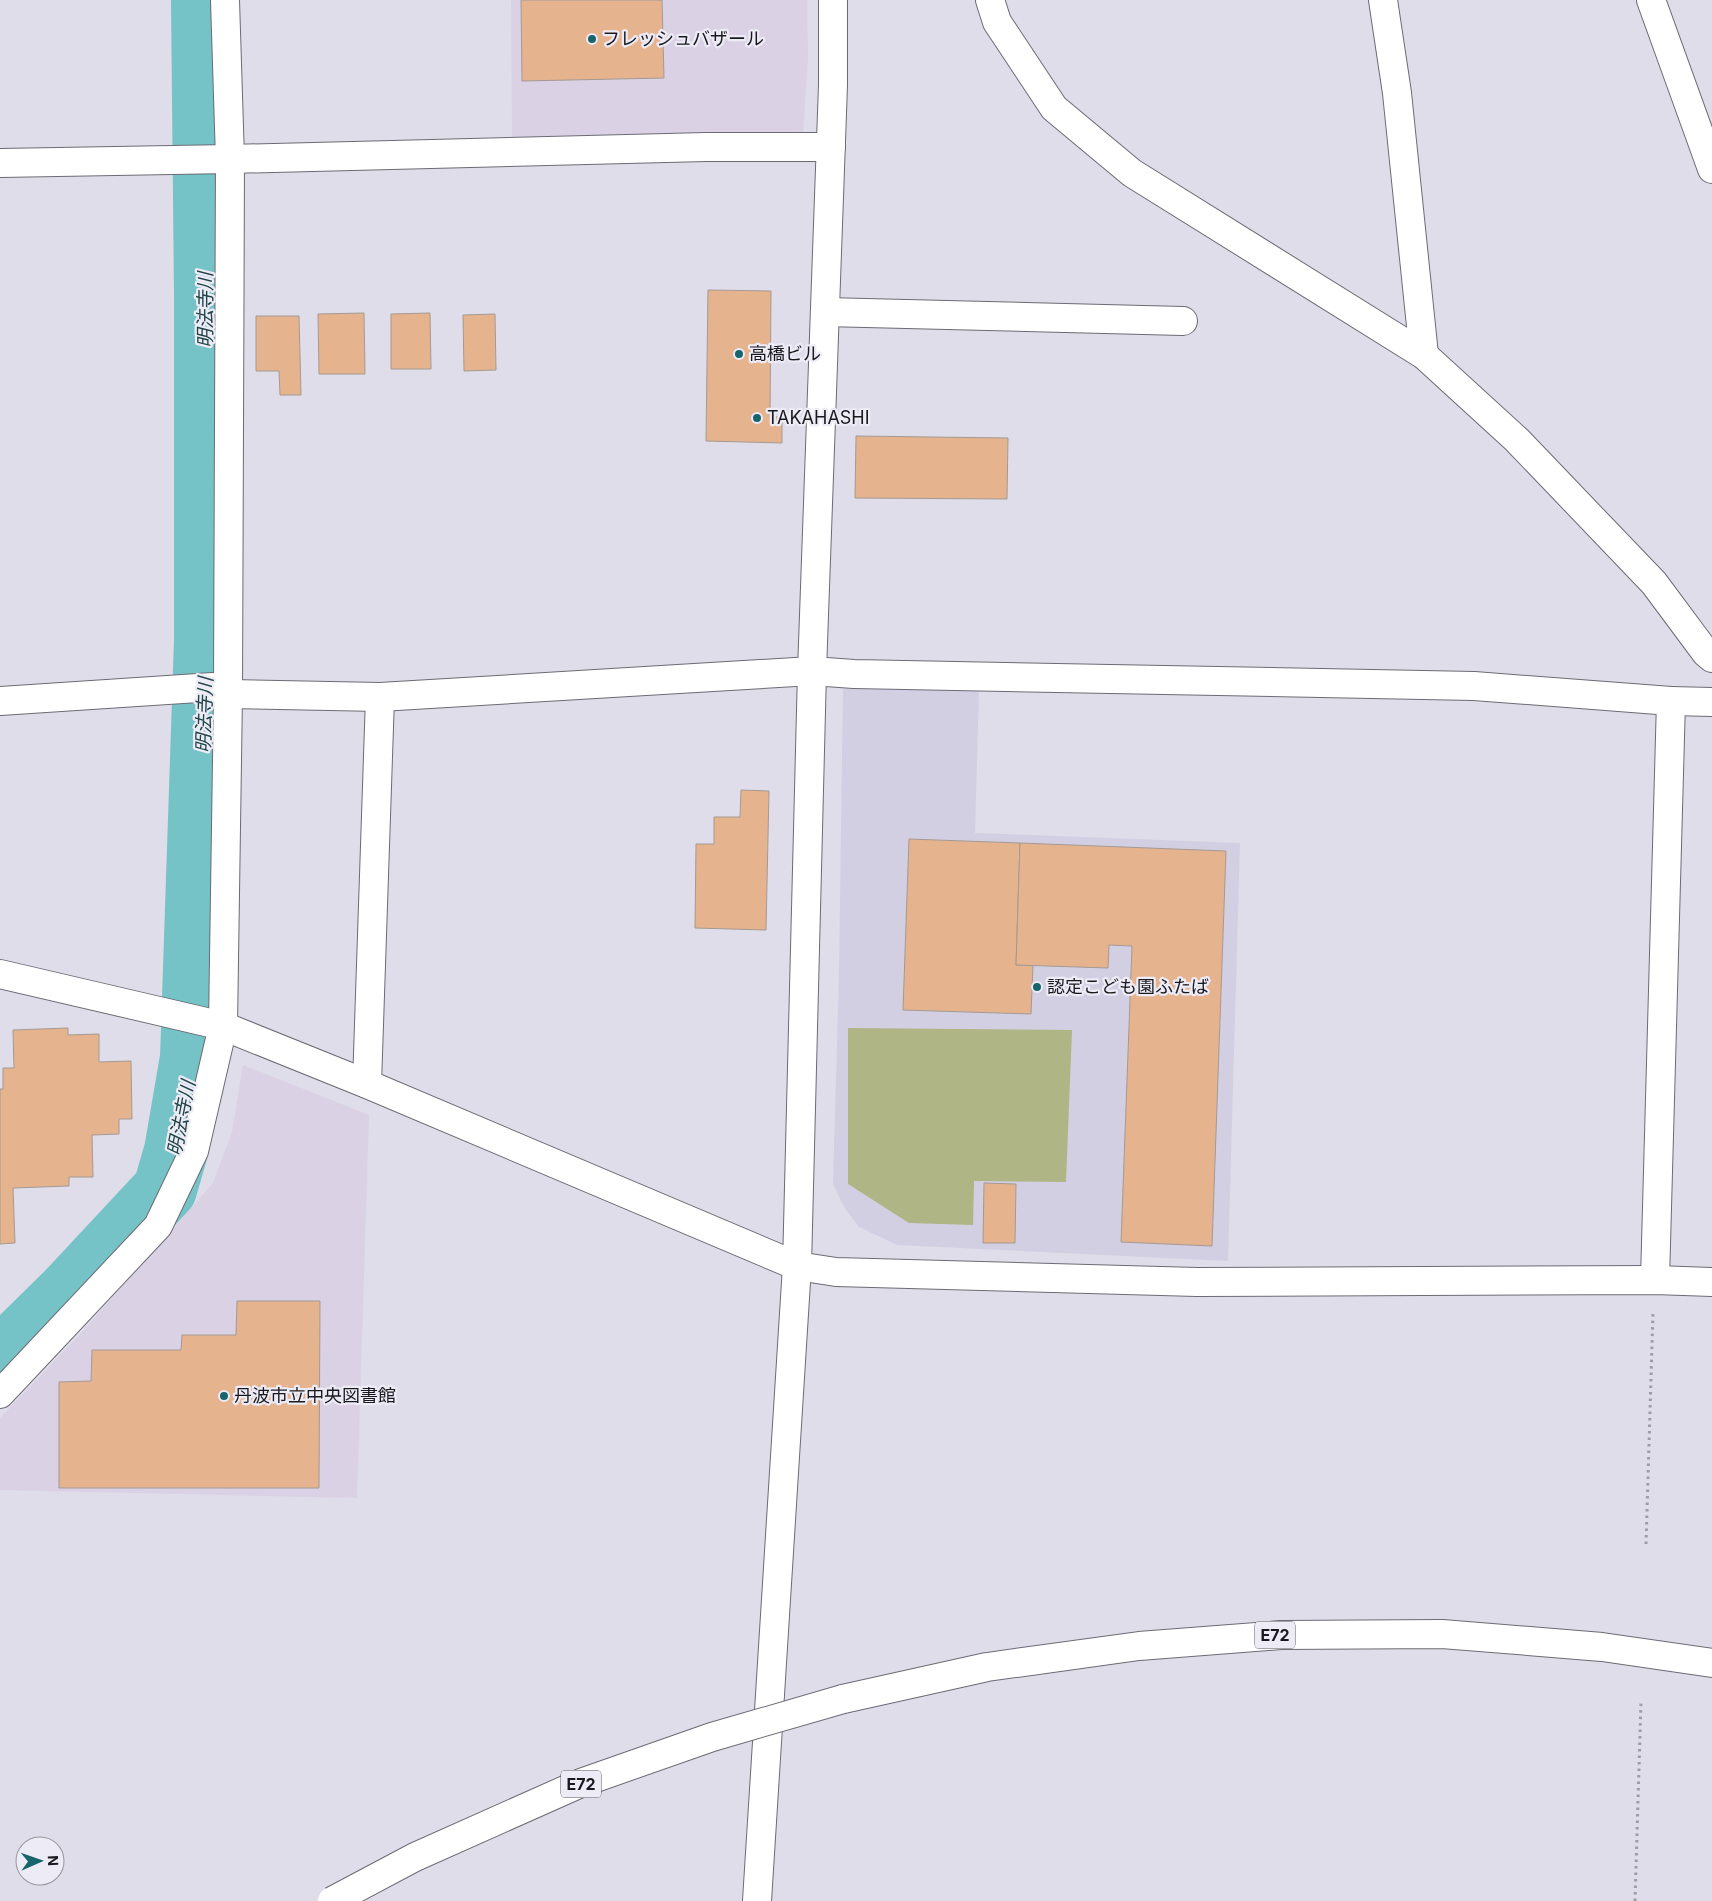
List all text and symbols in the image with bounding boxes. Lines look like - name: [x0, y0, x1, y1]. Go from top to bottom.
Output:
- place label: フレッシュバザール: [602, 28, 764, 49]
- marker: フレッシュバザール: [586, 33, 598, 45]
- water label: 明法寺川: [194, 270, 217, 348]
- place label: 高橋ビル: [749, 343, 821, 364]
- marker: 高橋ビル: [733, 348, 745, 360]
- place label: TAKAHASHI: [767, 407, 870, 428]
- marker: TAKAHASHI: [751, 412, 763, 424]
- water label: 明法寺川: [192, 675, 217, 753]
- place label: 認定こども園ふたば: [1047, 976, 1209, 997]
- marker: 認定こども園ふたば: [1031, 981, 1043, 993]
- water label: 明法寺川: [163, 1077, 200, 1158]
- place label: 丹波市立中央図書館: [234, 1385, 396, 1406]
- marker: 丹波市立中央図書館: [218, 1390, 230, 1402]
- road number: E72: [1255, 1622, 1295, 1648]
- road number: E72: [561, 1770, 601, 1798]
- north arrow: [15, 1836, 65, 1886]
- text: N: [45, 1855, 62, 1866]

